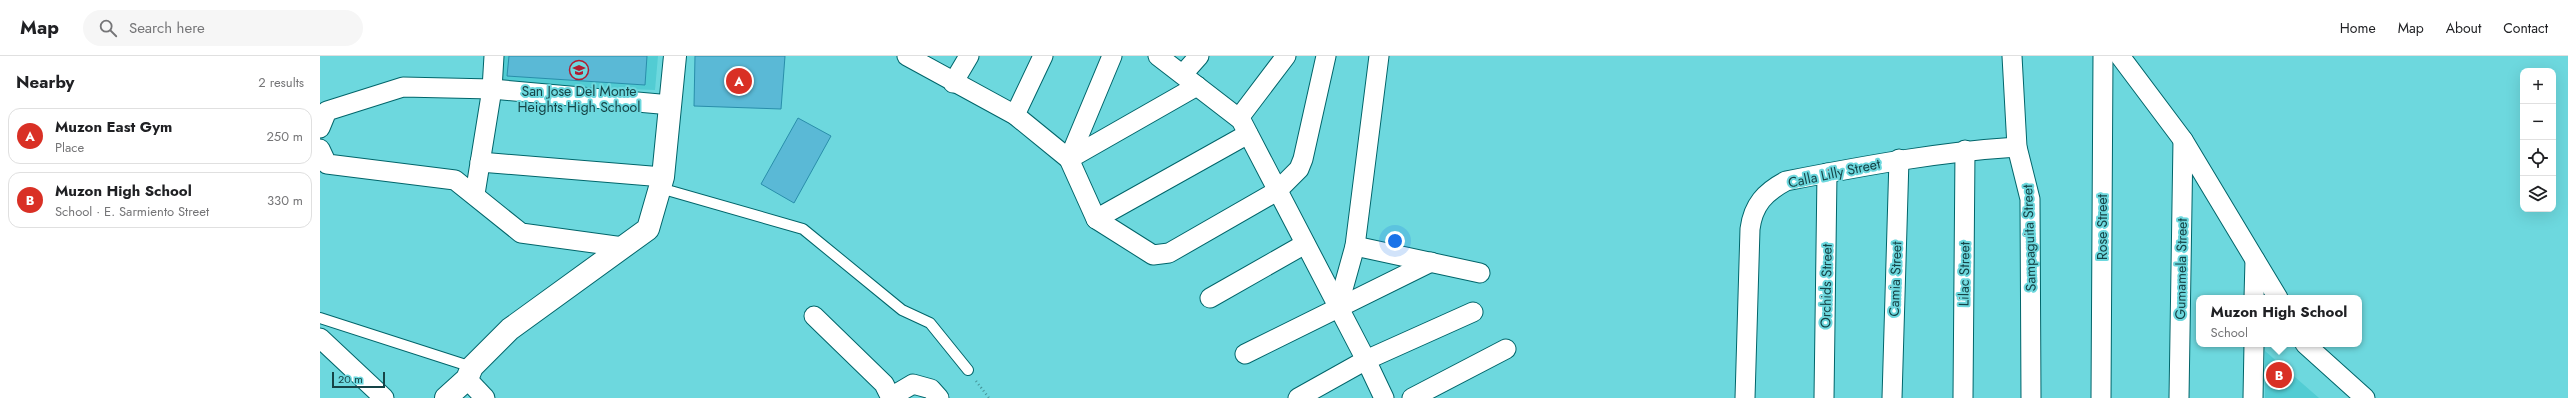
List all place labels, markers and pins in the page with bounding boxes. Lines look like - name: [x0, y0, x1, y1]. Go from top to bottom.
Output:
- school or university icon: San Jose Del Monte Heights High School: [568, 59, 590, 81]
- pin: A: [726, 66, 752, 96]
- place label: San Jose Del Monte Heights High School: [518, 81, 640, 117]
- pin: B: [2266, 360, 2292, 390]

